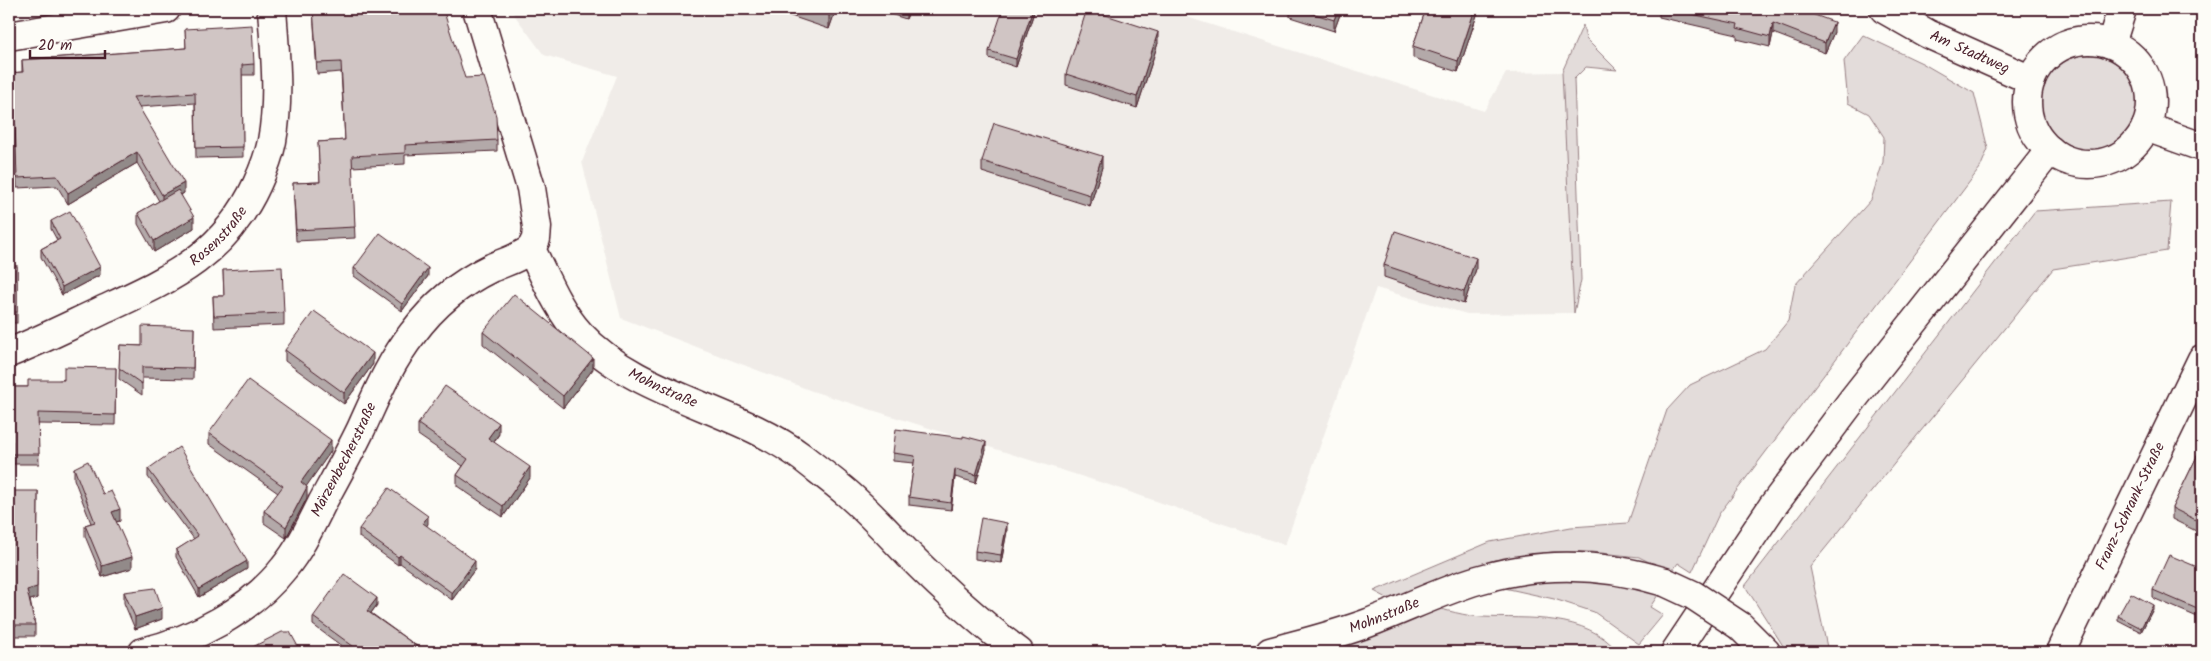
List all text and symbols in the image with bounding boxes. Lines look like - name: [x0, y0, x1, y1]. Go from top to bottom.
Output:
- street label: Am Stadtweg: [1926, 24, 2013, 81]
- scale bar: [30, 28, 105, 60]
- text: 20 m: [38, 34, 72, 58]
- street label: Rosenstraße: [185, 201, 254, 273]
- street label: Mohnstraße: [623, 362, 701, 415]
- street label: Märzenbecherstraße: [305, 398, 384, 521]
- street label: Franz-Schrank-Straße: [2089, 438, 2172, 574]
- street label: Mohnstraße: [1346, 591, 1424, 641]

